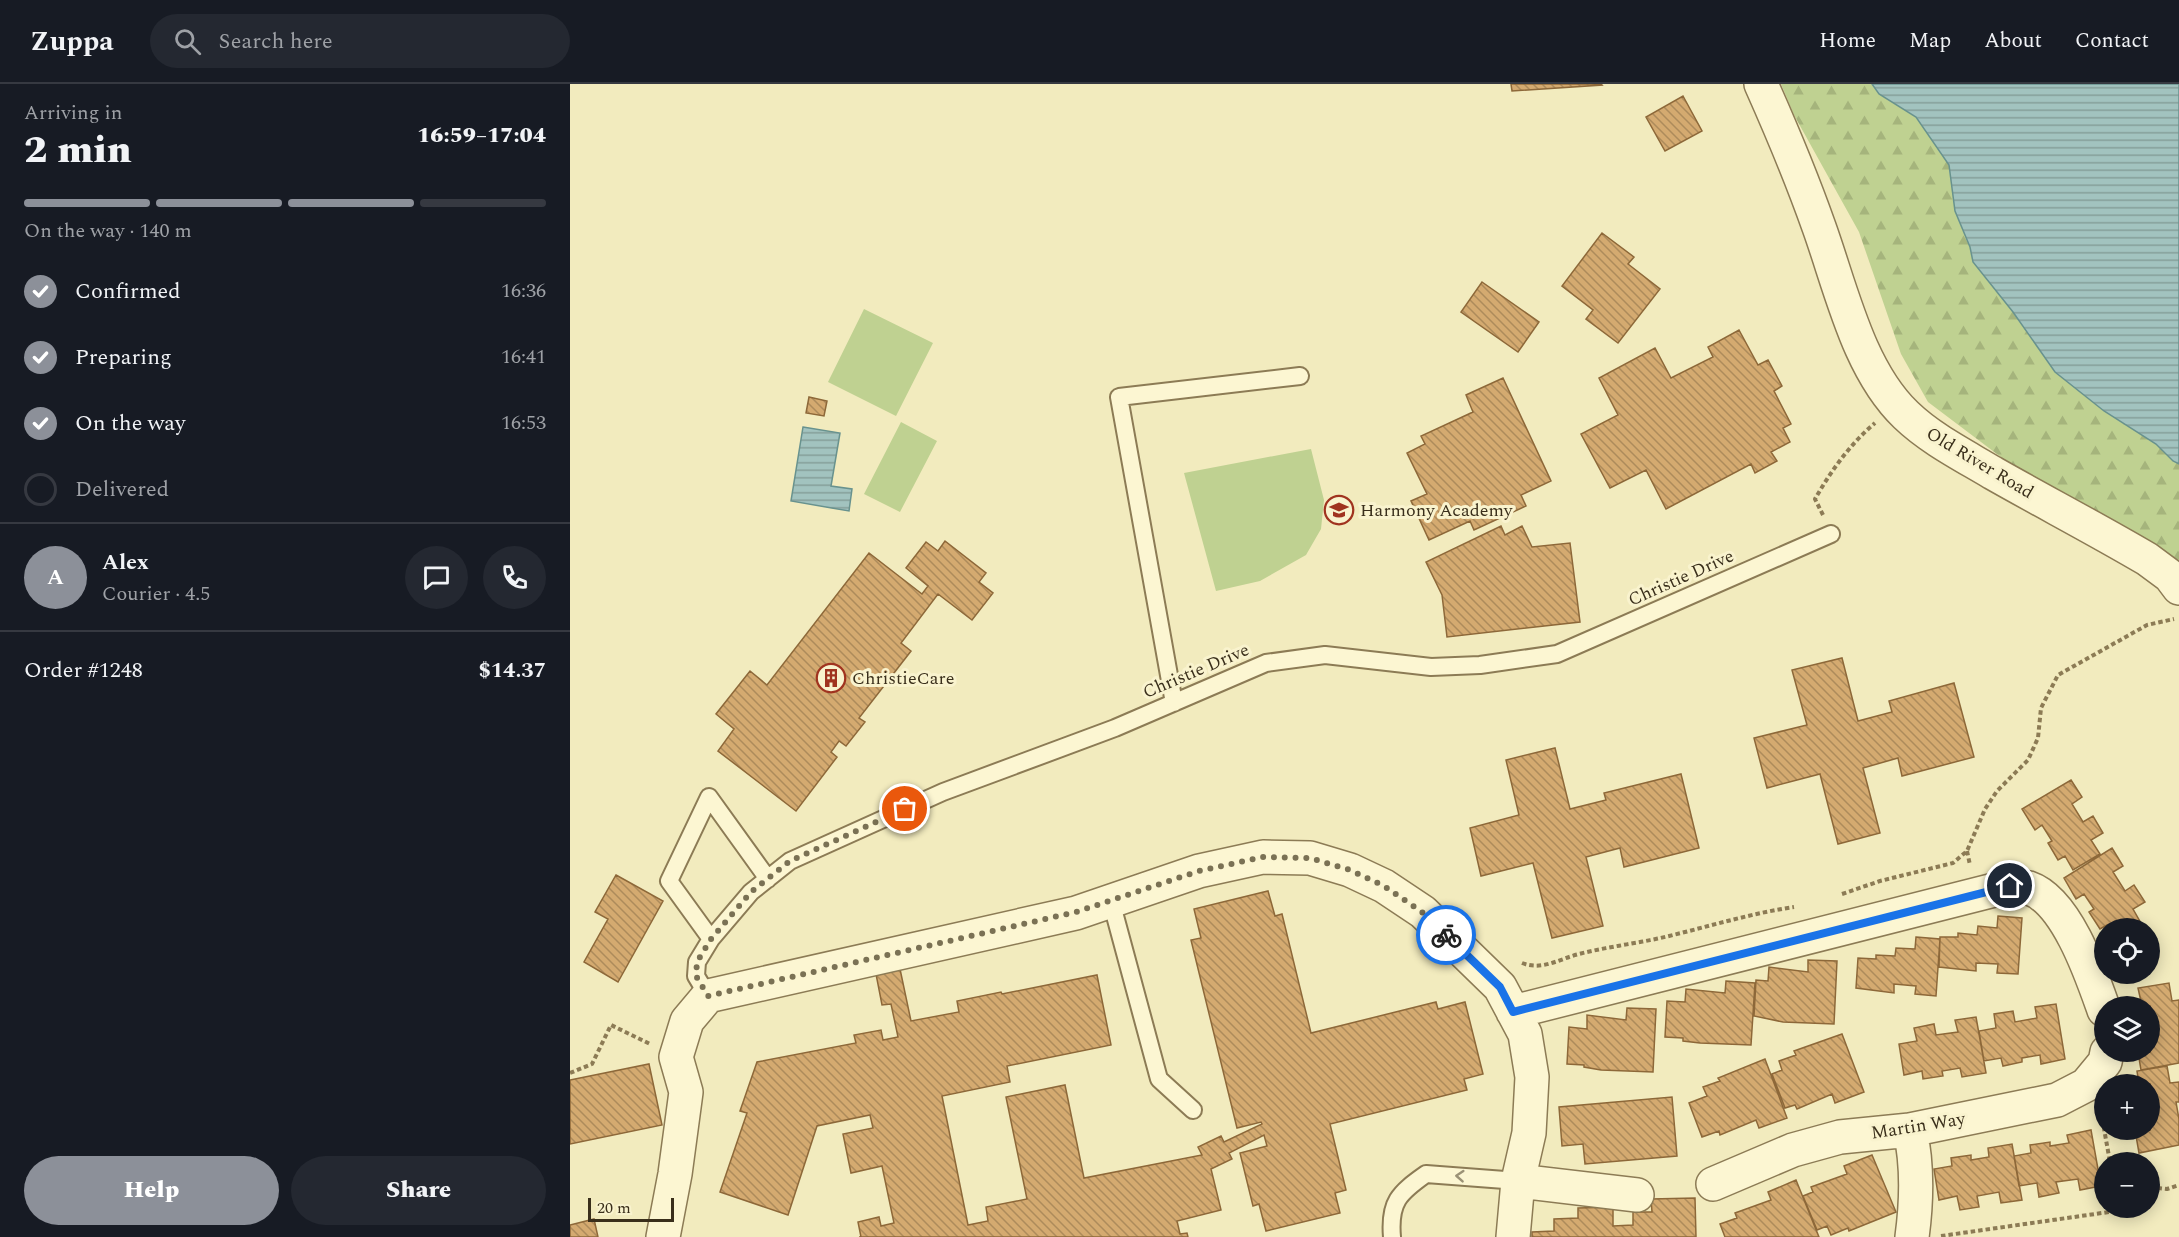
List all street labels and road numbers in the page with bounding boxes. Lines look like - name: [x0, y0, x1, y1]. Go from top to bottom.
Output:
- street label: Old River Road: [1921, 420, 2039, 506]
- street label: Christie Drive: [1624, 543, 1738, 613]
- street label: Christie Drive: [1139, 636, 1253, 706]
- street label: Martin Way: [1869, 1105, 1968, 1147]

